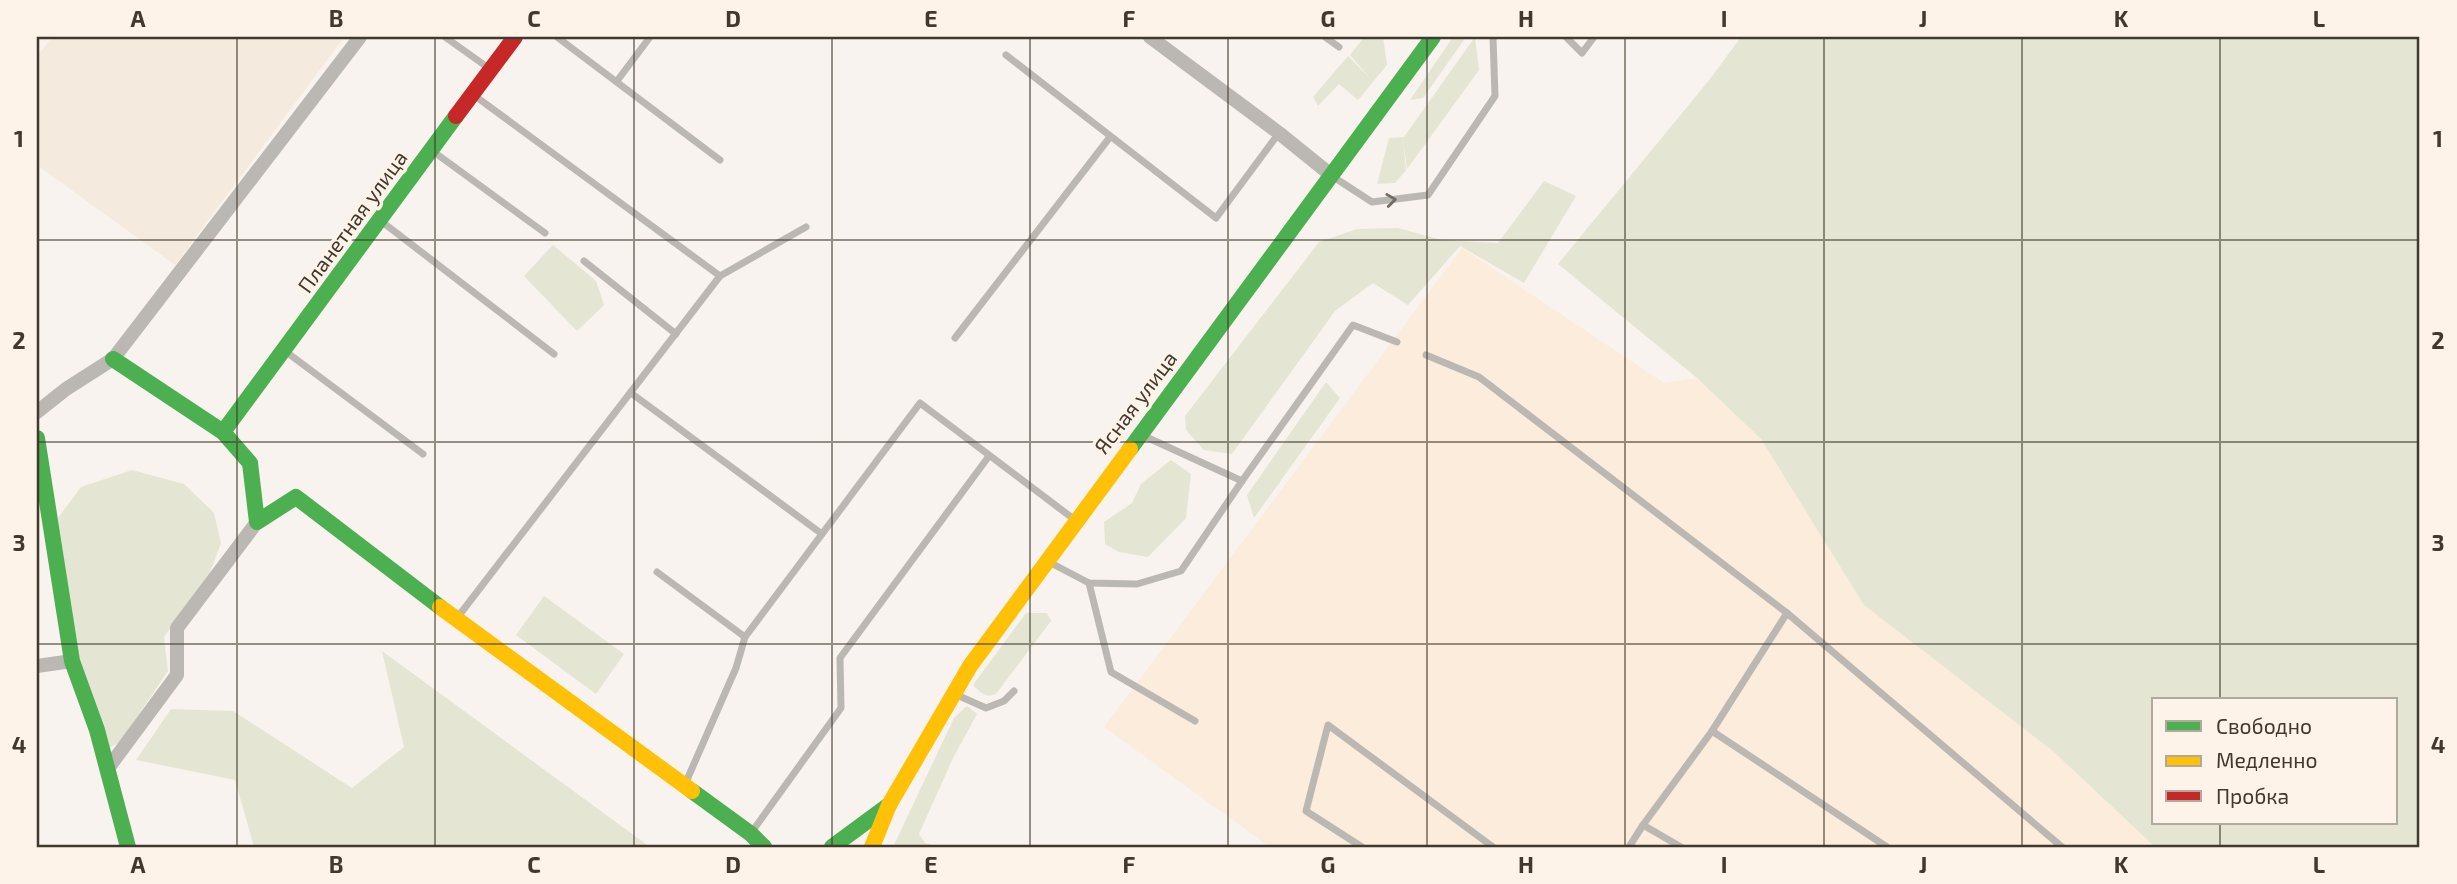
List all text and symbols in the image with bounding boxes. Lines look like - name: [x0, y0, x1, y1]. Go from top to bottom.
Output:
- text: A: [130, 4, 146, 32]
- text: B: [329, 4, 343, 32]
- text: C: [527, 4, 541, 32]
- text: D: [725, 4, 741, 32]
- text: E: [924, 4, 938, 32]
- text: F: [1123, 4, 1136, 32]
- text: G: [1321, 4, 1335, 32]
- text: H: [1518, 4, 1534, 32]
- text: I: [1721, 4, 1727, 32]
- text: J: [1919, 4, 1927, 32]
- text: K: [2114, 4, 2129, 32]
- text: L: [2313, 4, 2325, 32]
- text: 1: [14, 124, 24, 152]
- text: 1: [2433, 124, 2443, 152]
- street label: Планетная улица: [292, 145, 413, 298]
- one-way arrow: [1386, 192, 1397, 207]
- text: 2: [12, 326, 26, 354]
- text: 2: [2431, 326, 2445, 354]
- street label: Ясная улица: [1088, 346, 1182, 459]
- text: 3: [12, 528, 26, 556]
- text: 3: [2431, 528, 2445, 556]
- legend: [2152, 698, 2398, 824]
- text: Свободно: [2216, 713, 2312, 738]
- text: 4: [12, 730, 26, 758]
- text: 4: [2431, 730, 2445, 758]
- text: Медленно: [2216, 747, 2318, 772]
- text: Пробка: [2216, 783, 2289, 808]
- text: A: [130, 850, 146, 878]
- text: B: [329, 850, 343, 878]
- text: C: [527, 850, 541, 878]
- text: D: [725, 850, 741, 878]
- text: E: [924, 850, 938, 878]
- text: F: [1123, 850, 1136, 878]
- text: G: [1321, 850, 1335, 878]
- text: H: [1518, 850, 1534, 878]
- text: I: [1721, 850, 1727, 878]
- text: J: [1919, 850, 1927, 878]
- text: K: [2114, 850, 2129, 878]
- text: L: [2313, 850, 2325, 878]

